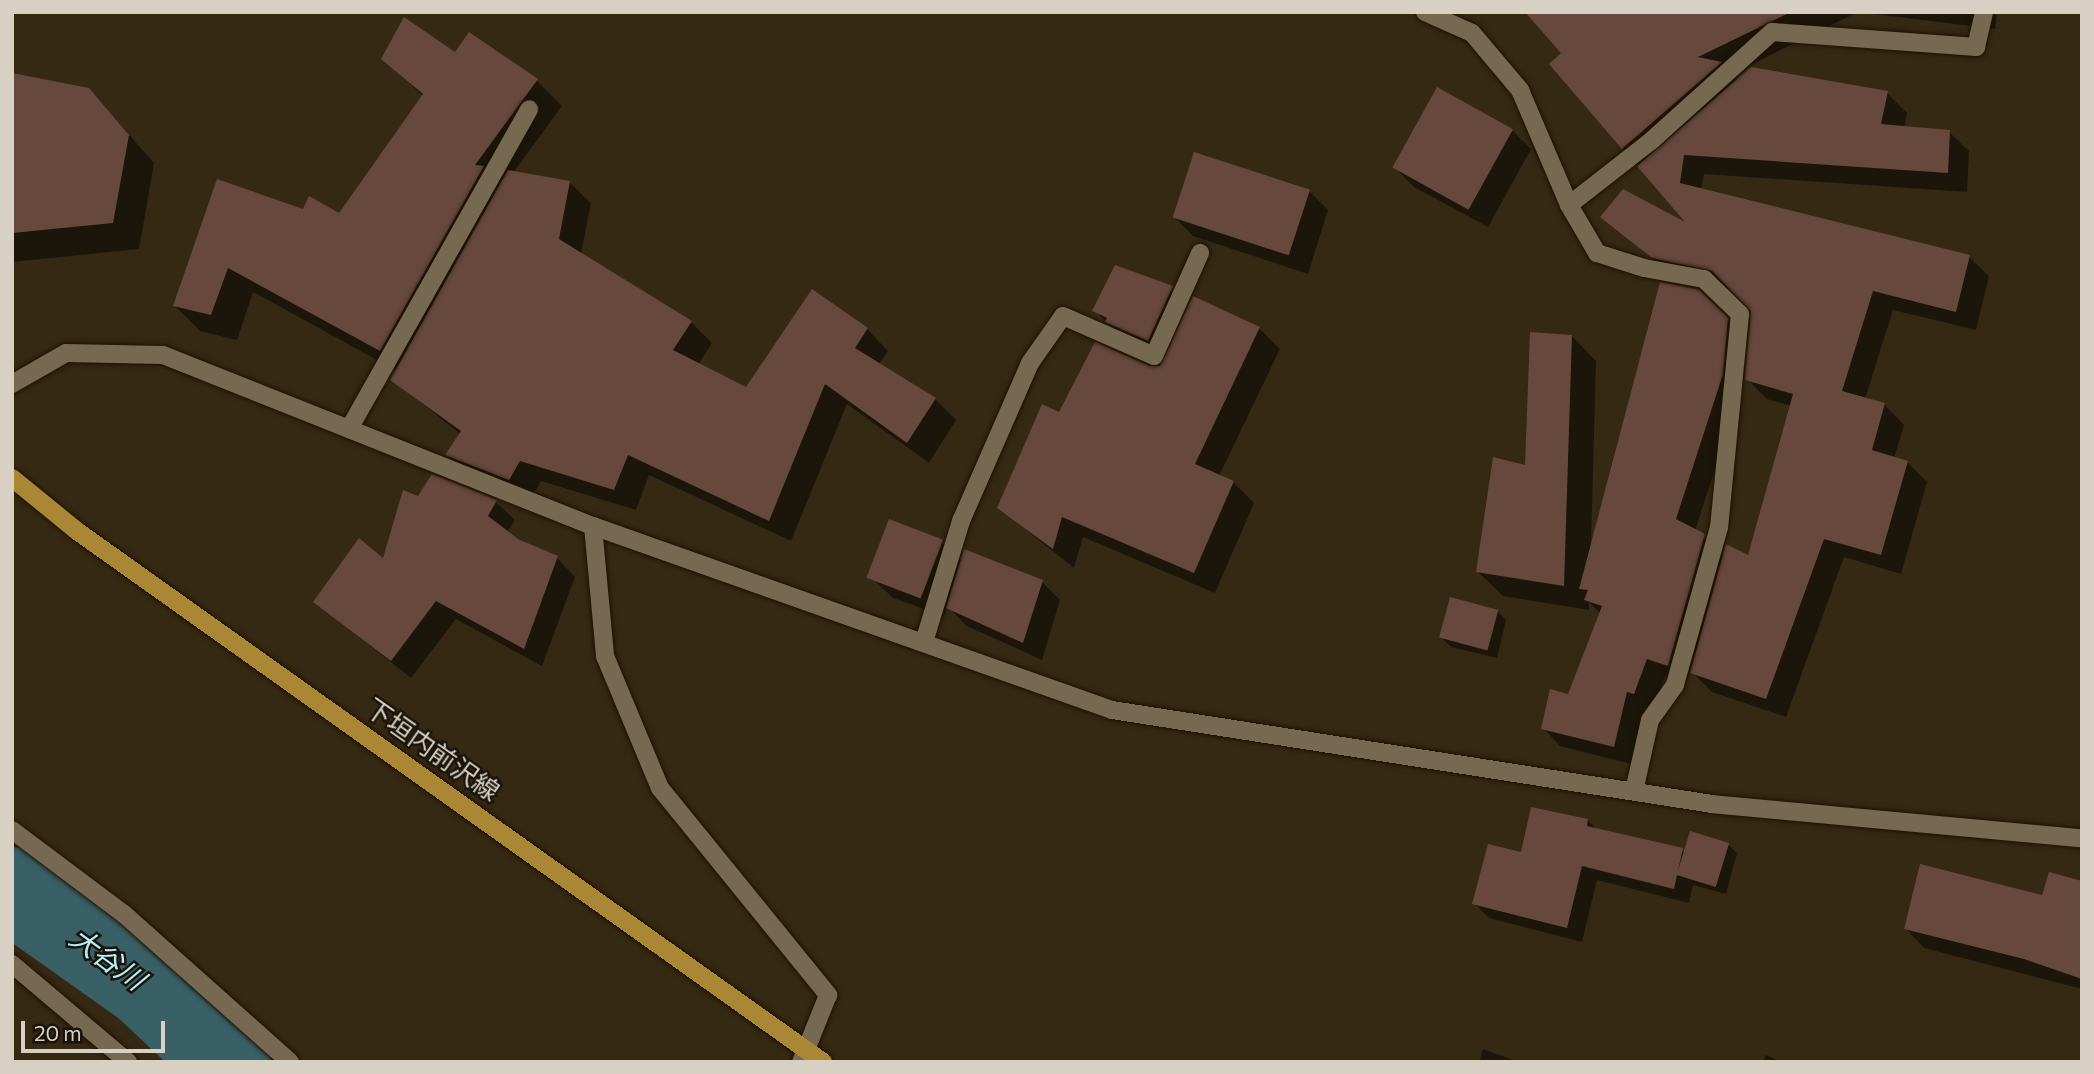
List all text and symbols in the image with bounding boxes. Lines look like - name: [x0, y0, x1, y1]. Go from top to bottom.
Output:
- street label: 下垣内前沢線: [360, 691, 506, 807]
- water label: 大谷川: [64, 920, 152, 996]
- scale bar: [24, 1007, 168, 1052]
- text: 20 m: [34, 1020, 82, 1045]

